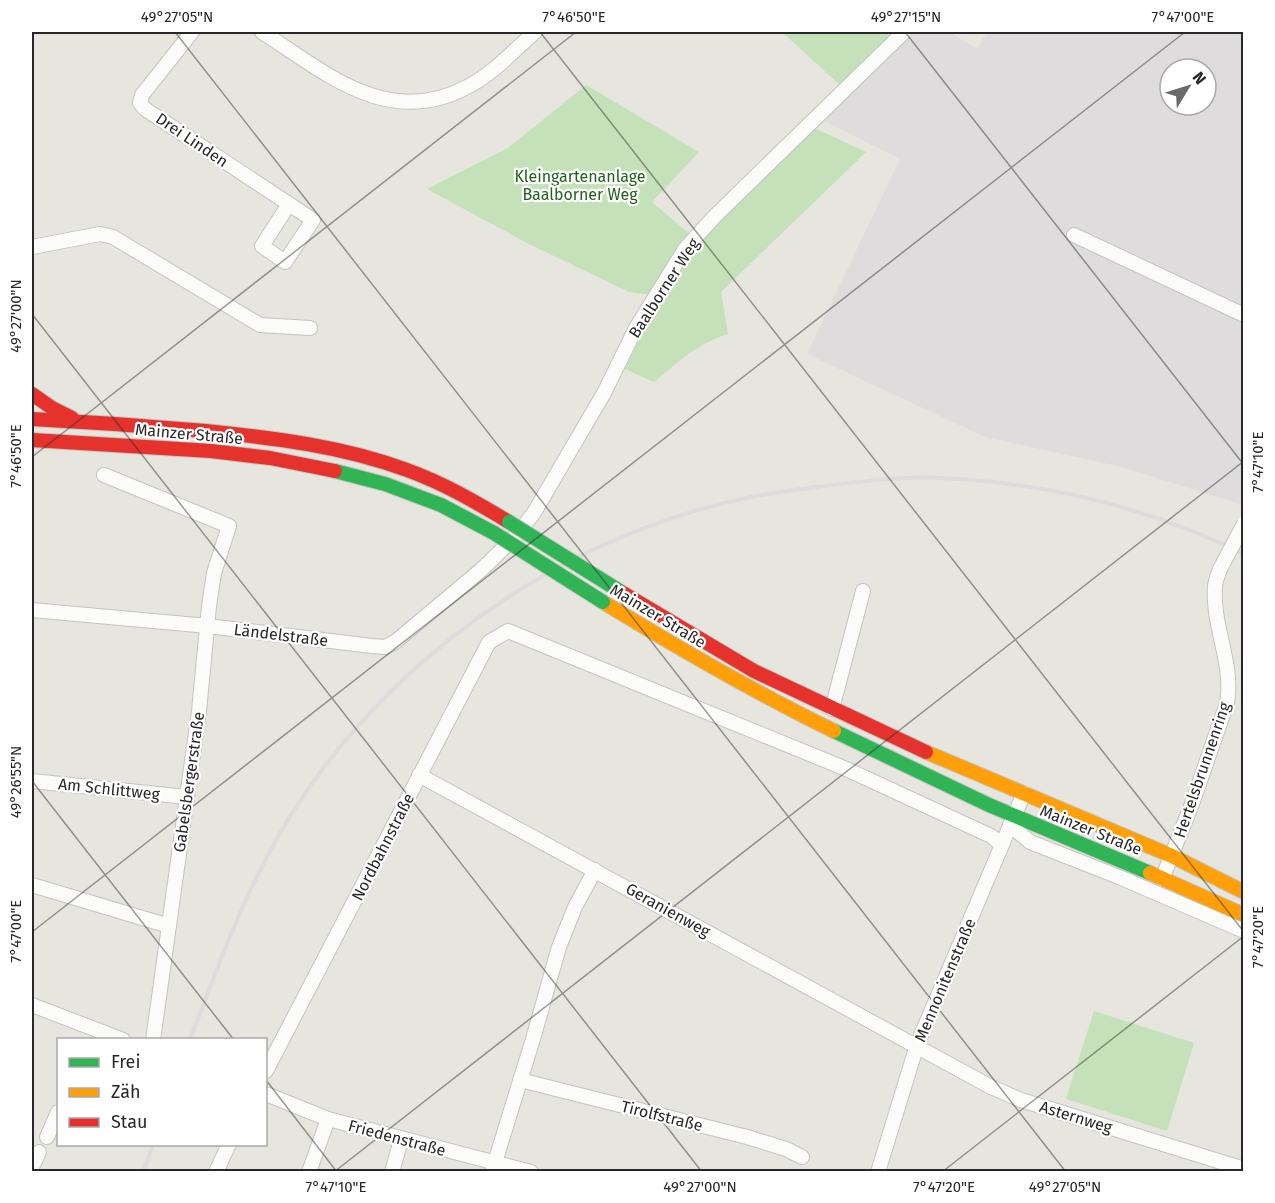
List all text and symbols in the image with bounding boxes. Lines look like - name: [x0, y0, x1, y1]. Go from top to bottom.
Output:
- text: 49°27'05"N: [141, 8, 213, 26]
- text: 7°46'50"E: [542, 8, 606, 26]
- text: 49°27'15"N: [871, 8, 941, 26]
- text: 7°47'00"E: [1152, 8, 1214, 26]
- north arrow: [1158, 57, 1218, 117]
- text: N: [1189, 68, 1210, 88]
- street label: Drei Linden: [152, 109, 232, 171]
- park label: Kleingartenanlage Baalborner Weg: [514, 167, 646, 204]
- street label: Baalborner Weg: [625, 234, 704, 341]
- text: 49°27'00"N: [7, 279, 25, 353]
- street label: Mainzer Straße: [134, 420, 244, 448]
- text: 7°46'50"E: [7, 424, 25, 488]
- text: 7°47'10"E: [1249, 431, 1267, 493]
- street label: Mainzer Straße: [607, 580, 709, 652]
- street label: Ländelstraße: [233, 620, 329, 650]
- street label: Hertelsbrunnenring: [1170, 699, 1234, 840]
- street label: Gabelsbergerstraße: [170, 710, 208, 854]
- text: 49°26'55"N: [7, 746, 25, 818]
- street label: Am Schlittweg: [57, 774, 161, 804]
- street label: Nordbahnstraße: [348, 790, 418, 904]
- street label: Mainzer Straße: [1037, 801, 1145, 859]
- street label: Geranienweg: [622, 879, 714, 941]
- text: 7°47'00"E: [7, 900, 25, 962]
- text: 7°47'20"E: [1249, 906, 1267, 968]
- street label: Mennonitenstraße: [910, 915, 980, 1045]
- legend: [57, 1038, 267, 1146]
- text: Frei: [111, 1051, 141, 1073]
- text: Zäh: [111, 1081, 140, 1103]
- street label: Tirolfstraße: [619, 1097, 705, 1135]
- street label: Asternweg: [1037, 1097, 1115, 1137]
- text: Stau: [111, 1111, 147, 1133]
- street label: Friedenstraße: [346, 1116, 448, 1160]
- text: 7°47'10"E: [305, 1178, 367, 1196]
- text: 49°27'00"N: [663, 1178, 737, 1196]
- text: 7°47'20"E: [913, 1178, 975, 1196]
- text: 49°27'05"N: [1029, 1178, 1101, 1196]

